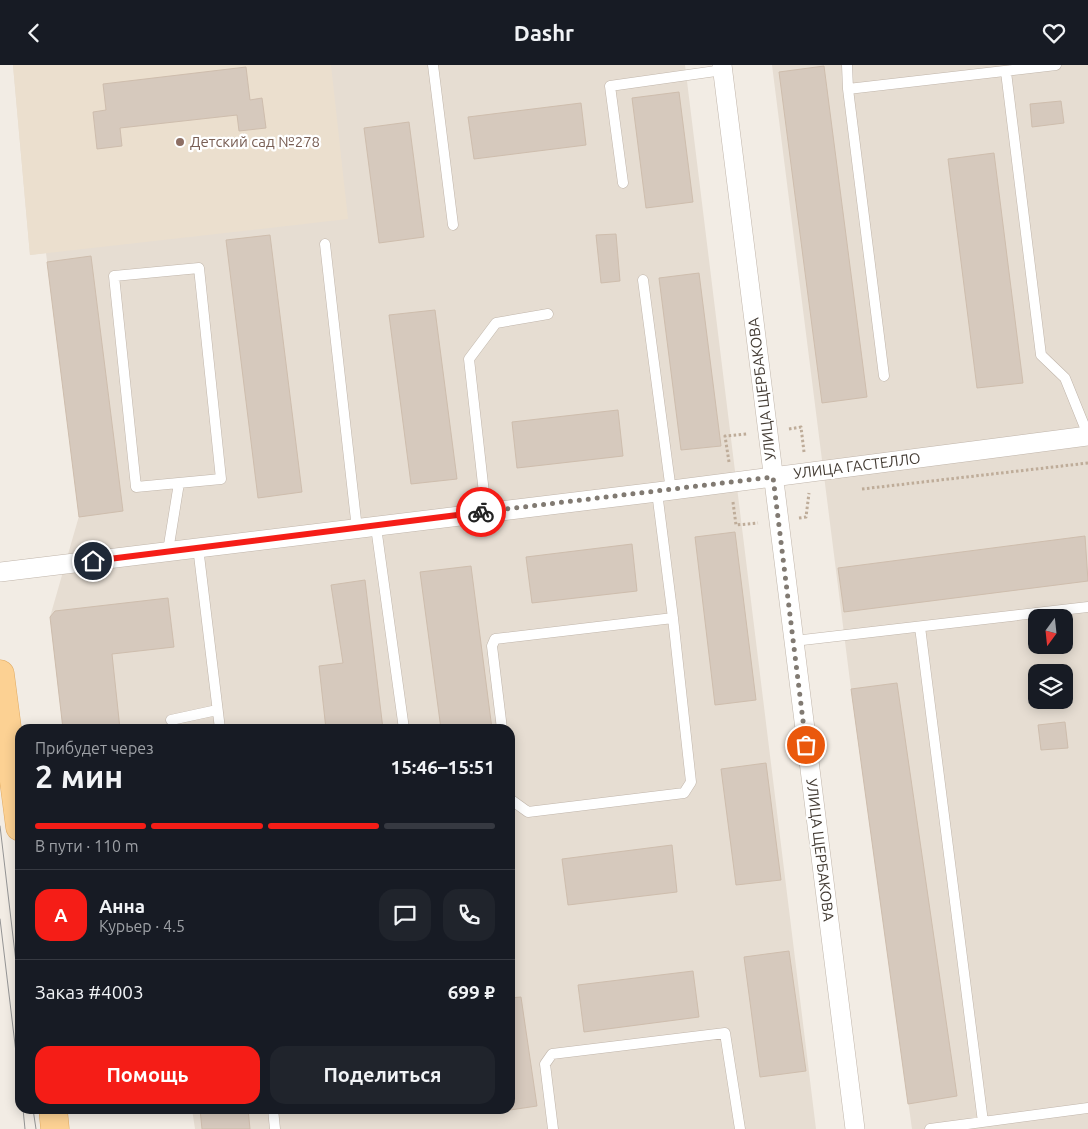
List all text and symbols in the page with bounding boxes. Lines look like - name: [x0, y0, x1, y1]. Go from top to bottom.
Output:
- icon: back: [20, 19, 48, 47]
- icon: heart: [1040, 19, 1068, 47]
- text: Dashr: [514, 20, 574, 45]
- place label: Детский сад №278: [190, 133, 320, 150]
- marker: Детский сад №278: [174, 136, 186, 148]
- street label: УЛИЦА ЩЕРБАКОВА: [744, 316, 779, 461]
- street label: УЛИЦА ГАСТЕЛЛО: [792, 449, 921, 482]
- courier: [456, 487, 506, 537]
- icon: bike: [467, 498, 495, 526]
- pin: [72, 540, 114, 582]
- icon: home: [79, 547, 107, 575]
- north arrow: [1028, 609, 1072, 654]
- map controls: [1028, 609, 1073, 709]
- button: layers: [1028, 664, 1073, 709]
- pin: [785, 724, 827, 766]
- icon: bag: [792, 731, 820, 759]
- text: Прибудет через: [35, 739, 154, 757]
- text: 15:46–15:51: [390, 756, 495, 778]
- text: 2 мин: [35, 758, 123, 794]
- street label: УЛИЦА ЩЕРБАКОВА: [803, 778, 838, 923]
- text: В пути · 110 m: [35, 837, 138, 855]
- button: chat: [379, 889, 431, 941]
- button: phone: [443, 889, 495, 941]
- text: Анна: [99, 895, 145, 917]
- text: А: [54, 904, 68, 926]
- text: Курьер · 4.5: [99, 917, 185, 935]
- text: Заказ #4003: [35, 981, 144, 1003]
- text: 699 ₽: [448, 981, 495, 1003]
- button: Помощь: [35, 1046, 260, 1104]
- button: Поделиться: [270, 1046, 495, 1104]

